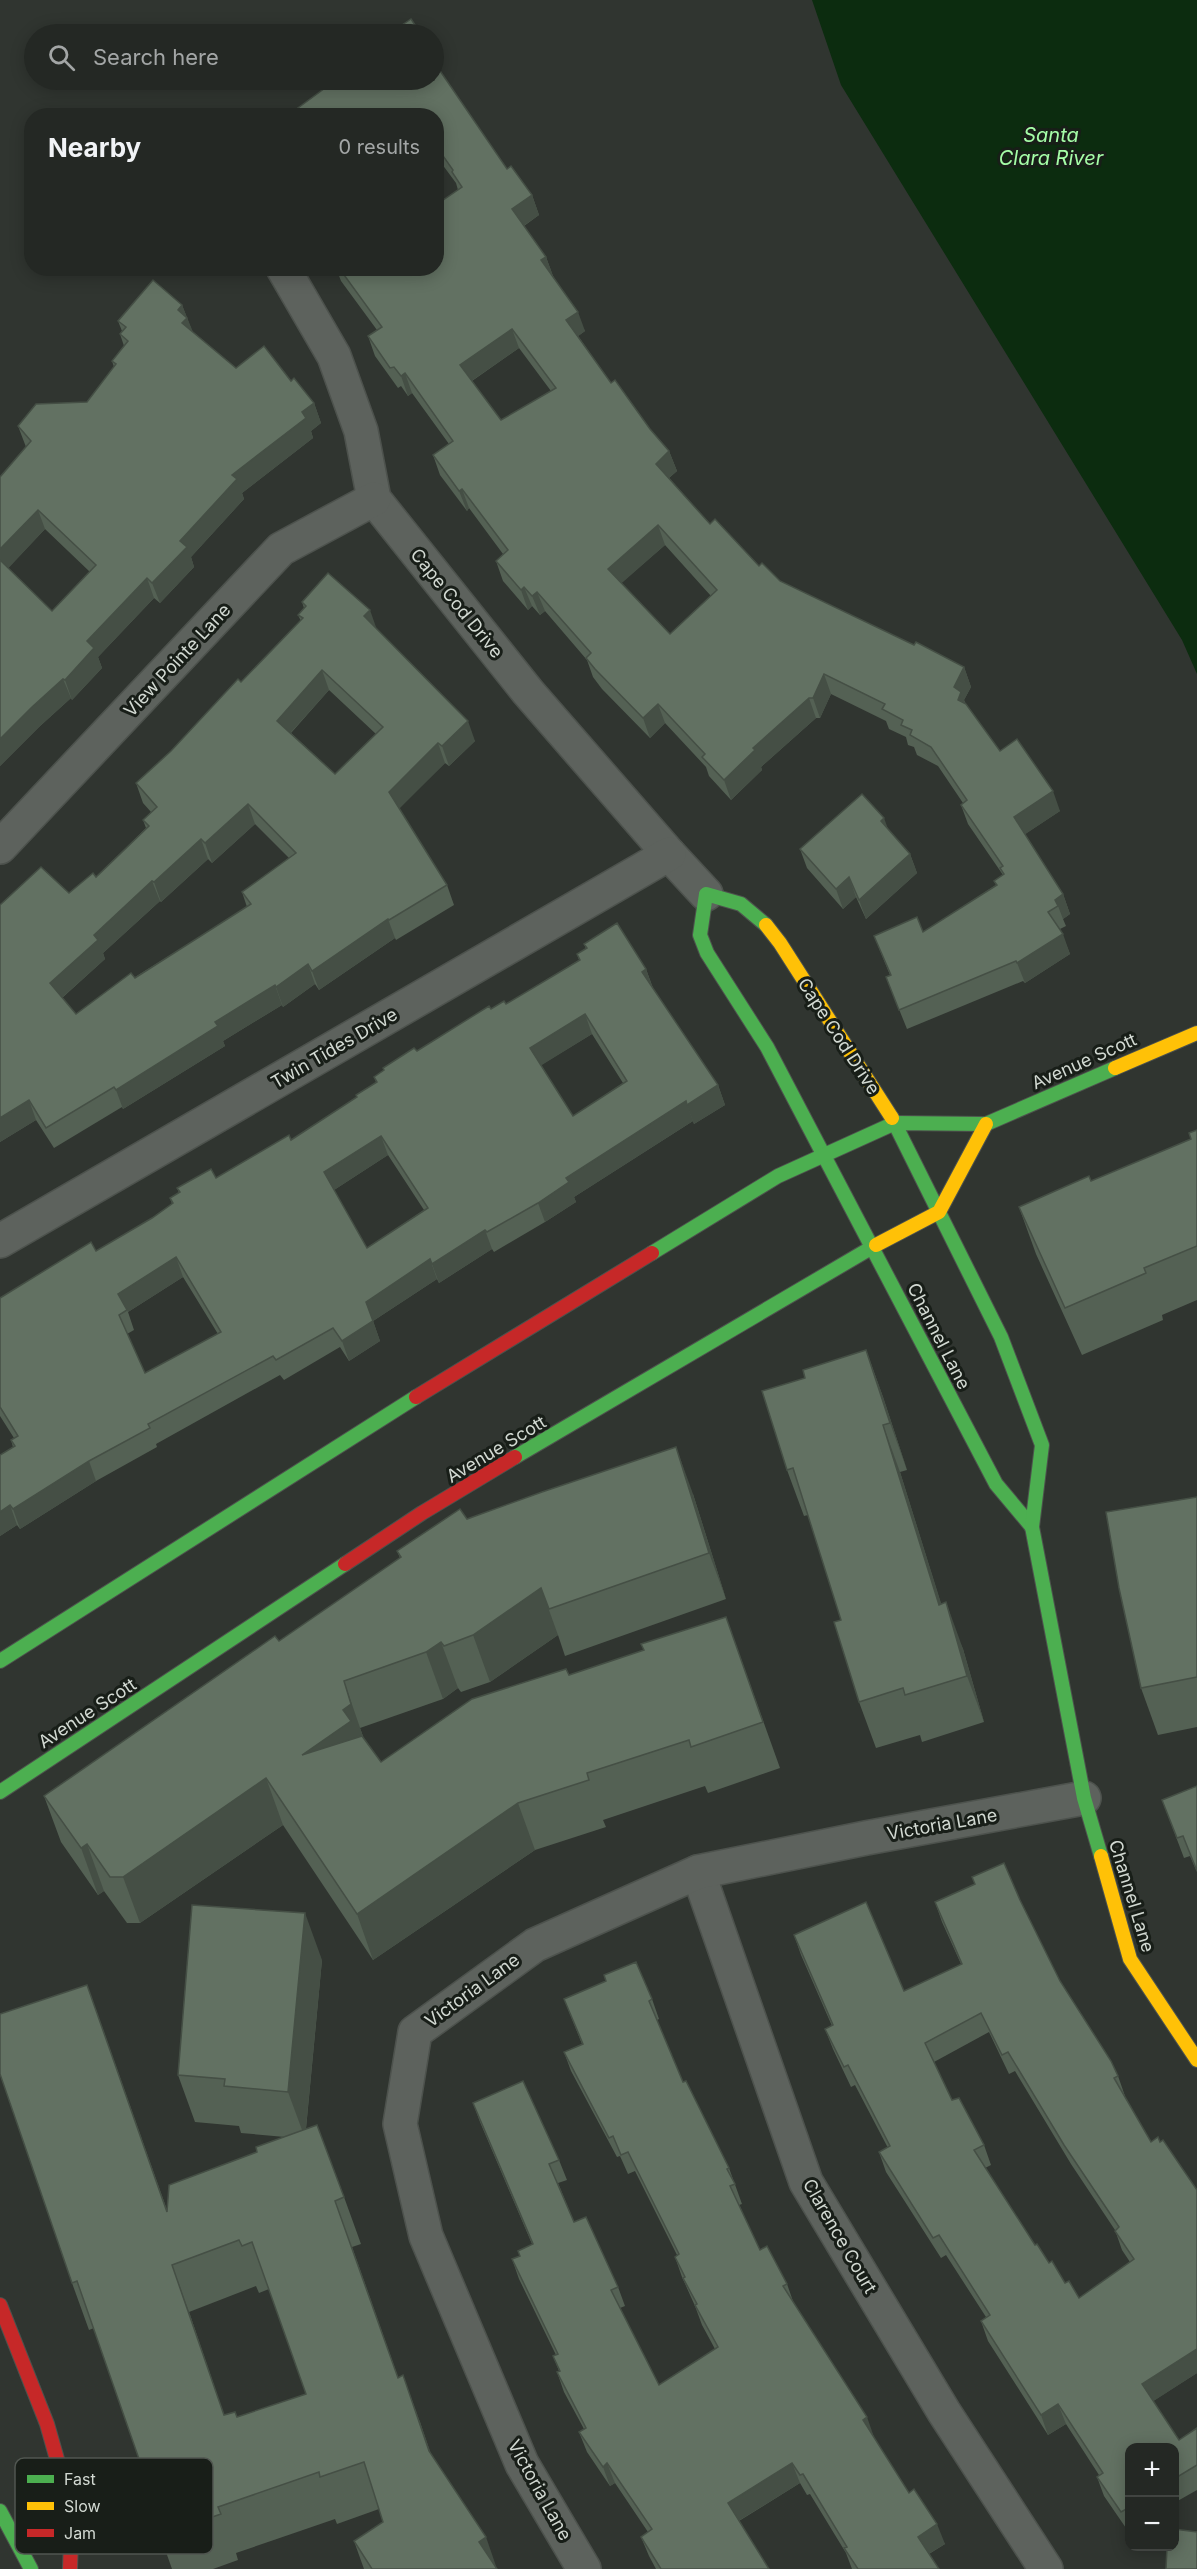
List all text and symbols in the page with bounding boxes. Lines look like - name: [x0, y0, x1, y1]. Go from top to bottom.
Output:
- search box: [24, 24, 444, 90]
- icon: search: [45, 41, 78, 74]
- text: Search here: [93, 44, 219, 70]
- water label: Santa Clara River: [999, 123, 1104, 170]
- text: Nearby: [48, 132, 141, 163]
- text: 0 results: [338, 135, 420, 159]
- street label: Cape Cod Drive: [407, 544, 507, 662]
- street label: View Pointe Lane: [119, 599, 235, 721]
- street label: Cape Cod Drive: [794, 974, 884, 1098]
- street label: Twin Tides Drive: [267, 1003, 401, 1093]
- street label: Avenue Scott: [1028, 1029, 1140, 1093]
- street label: Channel Lane: [903, 1279, 975, 1393]
- street label: Avenue Scott: [442, 1411, 550, 1487]
- street label: Avenue Scott: [34, 1674, 140, 1752]
- street label: Victoria Lane: [885, 1804, 999, 1844]
- street label: Channel Lane: [1105, 1837, 1159, 1955]
- street label: Victoria Lane: [421, 1949, 523, 2031]
- street label: Clarence Court: [799, 2175, 881, 2297]
- street label: Victoria Lane: [504, 2436, 576, 2544]
- map controls: [1125, 2443, 1179, 2551]
- button: +: [1125, 2443, 1179, 2497]
- legend: [15, 2458, 213, 2554]
- text: Fast: [64, 2469, 96, 2489]
- text: Slow: [64, 2496, 101, 2516]
- button: −: [1125, 2497, 1179, 2551]
- text: Jam: [64, 2523, 96, 2543]

